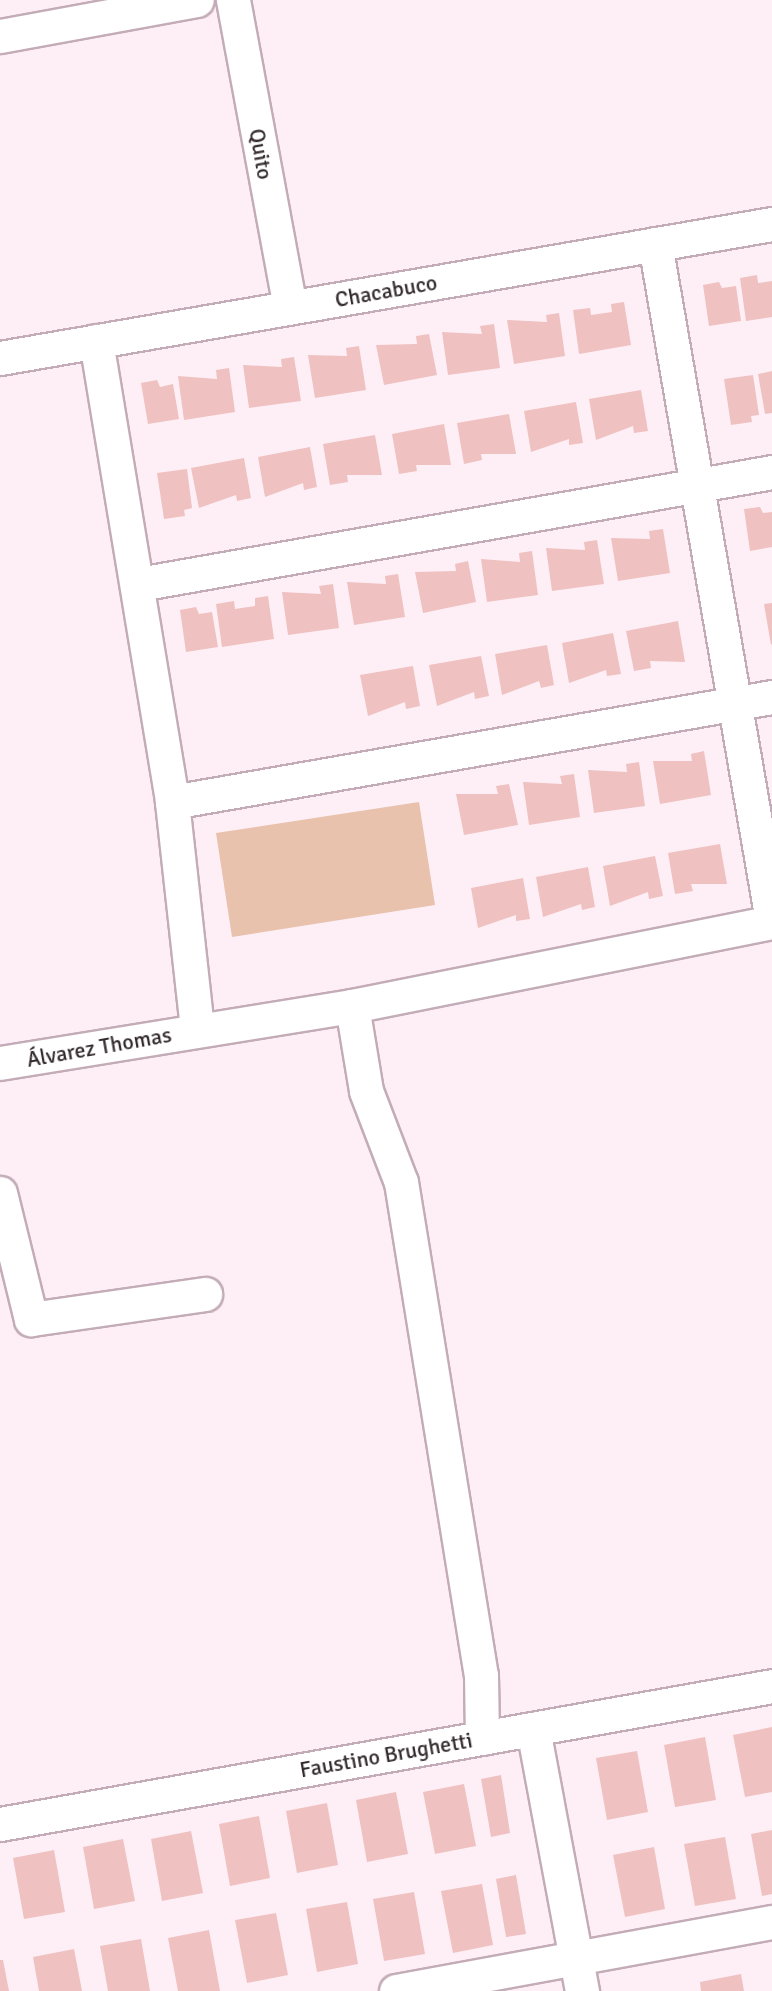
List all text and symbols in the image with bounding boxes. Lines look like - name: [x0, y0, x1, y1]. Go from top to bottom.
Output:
- street label: Quito: [244, 127, 278, 181]
- street label: Chacabuco: [333, 269, 439, 313]
- street label: Álvarez Thomas: [25, 1021, 173, 1073]
- street label: Faustino Brughetti: [298, 1727, 474, 1783]

